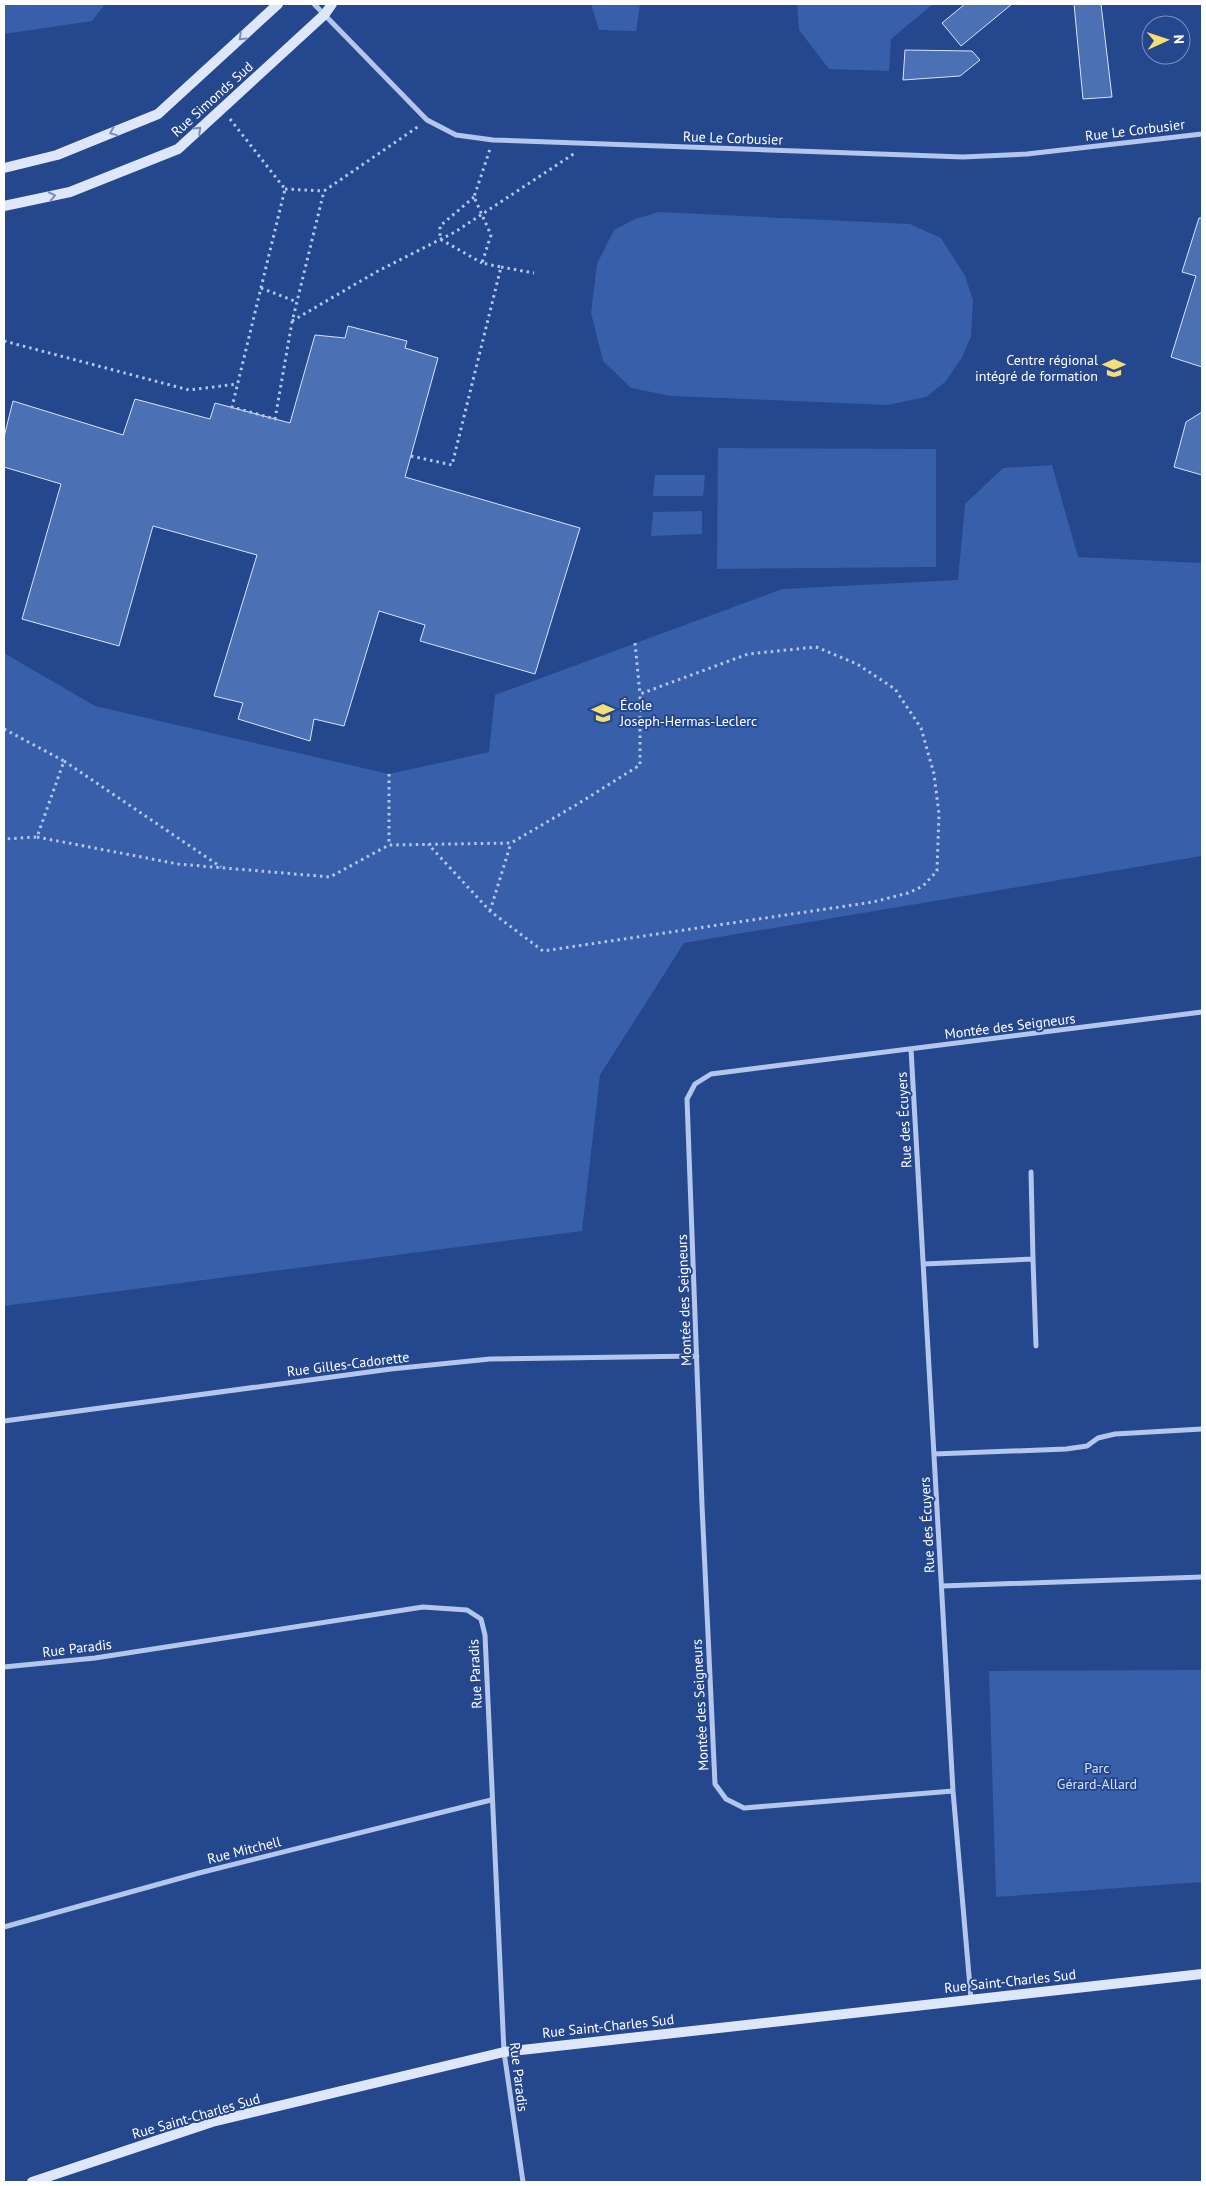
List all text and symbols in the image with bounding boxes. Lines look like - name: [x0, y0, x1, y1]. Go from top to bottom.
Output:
- north arrow: [1141, 15, 1191, 65]
- one-way arrow: [239, 31, 248, 40]
- text: N: [1170, 34, 1188, 44]
- street label: Rue Simonds Sud: [167, 58, 257, 140]
- street label: Rue Le Corbusier: [1084, 115, 1186, 145]
- one-way arrow: [110, 127, 118, 137]
- one-way arrow: [193, 127, 202, 136]
- street label: Rue Le Corbusier: [683, 127, 784, 149]
- one-way arrow: [47, 191, 56, 202]
- place label: Centre régional intégré de formation: [975, 351, 1098, 385]
- school or university icon: Centre régional intégré de formation: [1101, 355, 1127, 381]
- place label: École Joseph-Hermas-Leclerc: [619, 696, 757, 730]
- school or university icon: École Joseph-Hermas-Leclerc: [590, 700, 616, 726]
- street label: Montée des Seigneurs: [944, 1009, 1077, 1043]
- street label: Rue des Écuyers: [892, 1071, 916, 1169]
- street label: Montée des Seigneurs: [673, 1234, 695, 1366]
- street label: Rue Gilles-Cadorette: [286, 1348, 410, 1380]
- street label: Rue des Écuyers: [915, 1476, 939, 1574]
- street label: Rue Paradis: [41, 1635, 113, 1661]
- street label: Rue Paradis: [464, 1639, 486, 1709]
- street label: Montée des Seigneurs: [688, 1639, 712, 1771]
- park label: Parc Gérard-Allard: [1057, 1759, 1137, 1793]
- street label: Rue Mitchell: [205, 1832, 283, 1868]
- street label: Rue Saint-Charles Sud: [943, 1965, 1077, 1997]
- street label: Rue Saint-Charles Sud: [541, 2010, 675, 2042]
- street label: Rue Paradis: [506, 2041, 532, 2113]
- street label: Rue Saint-Charles Sud: [130, 2089, 262, 2143]

